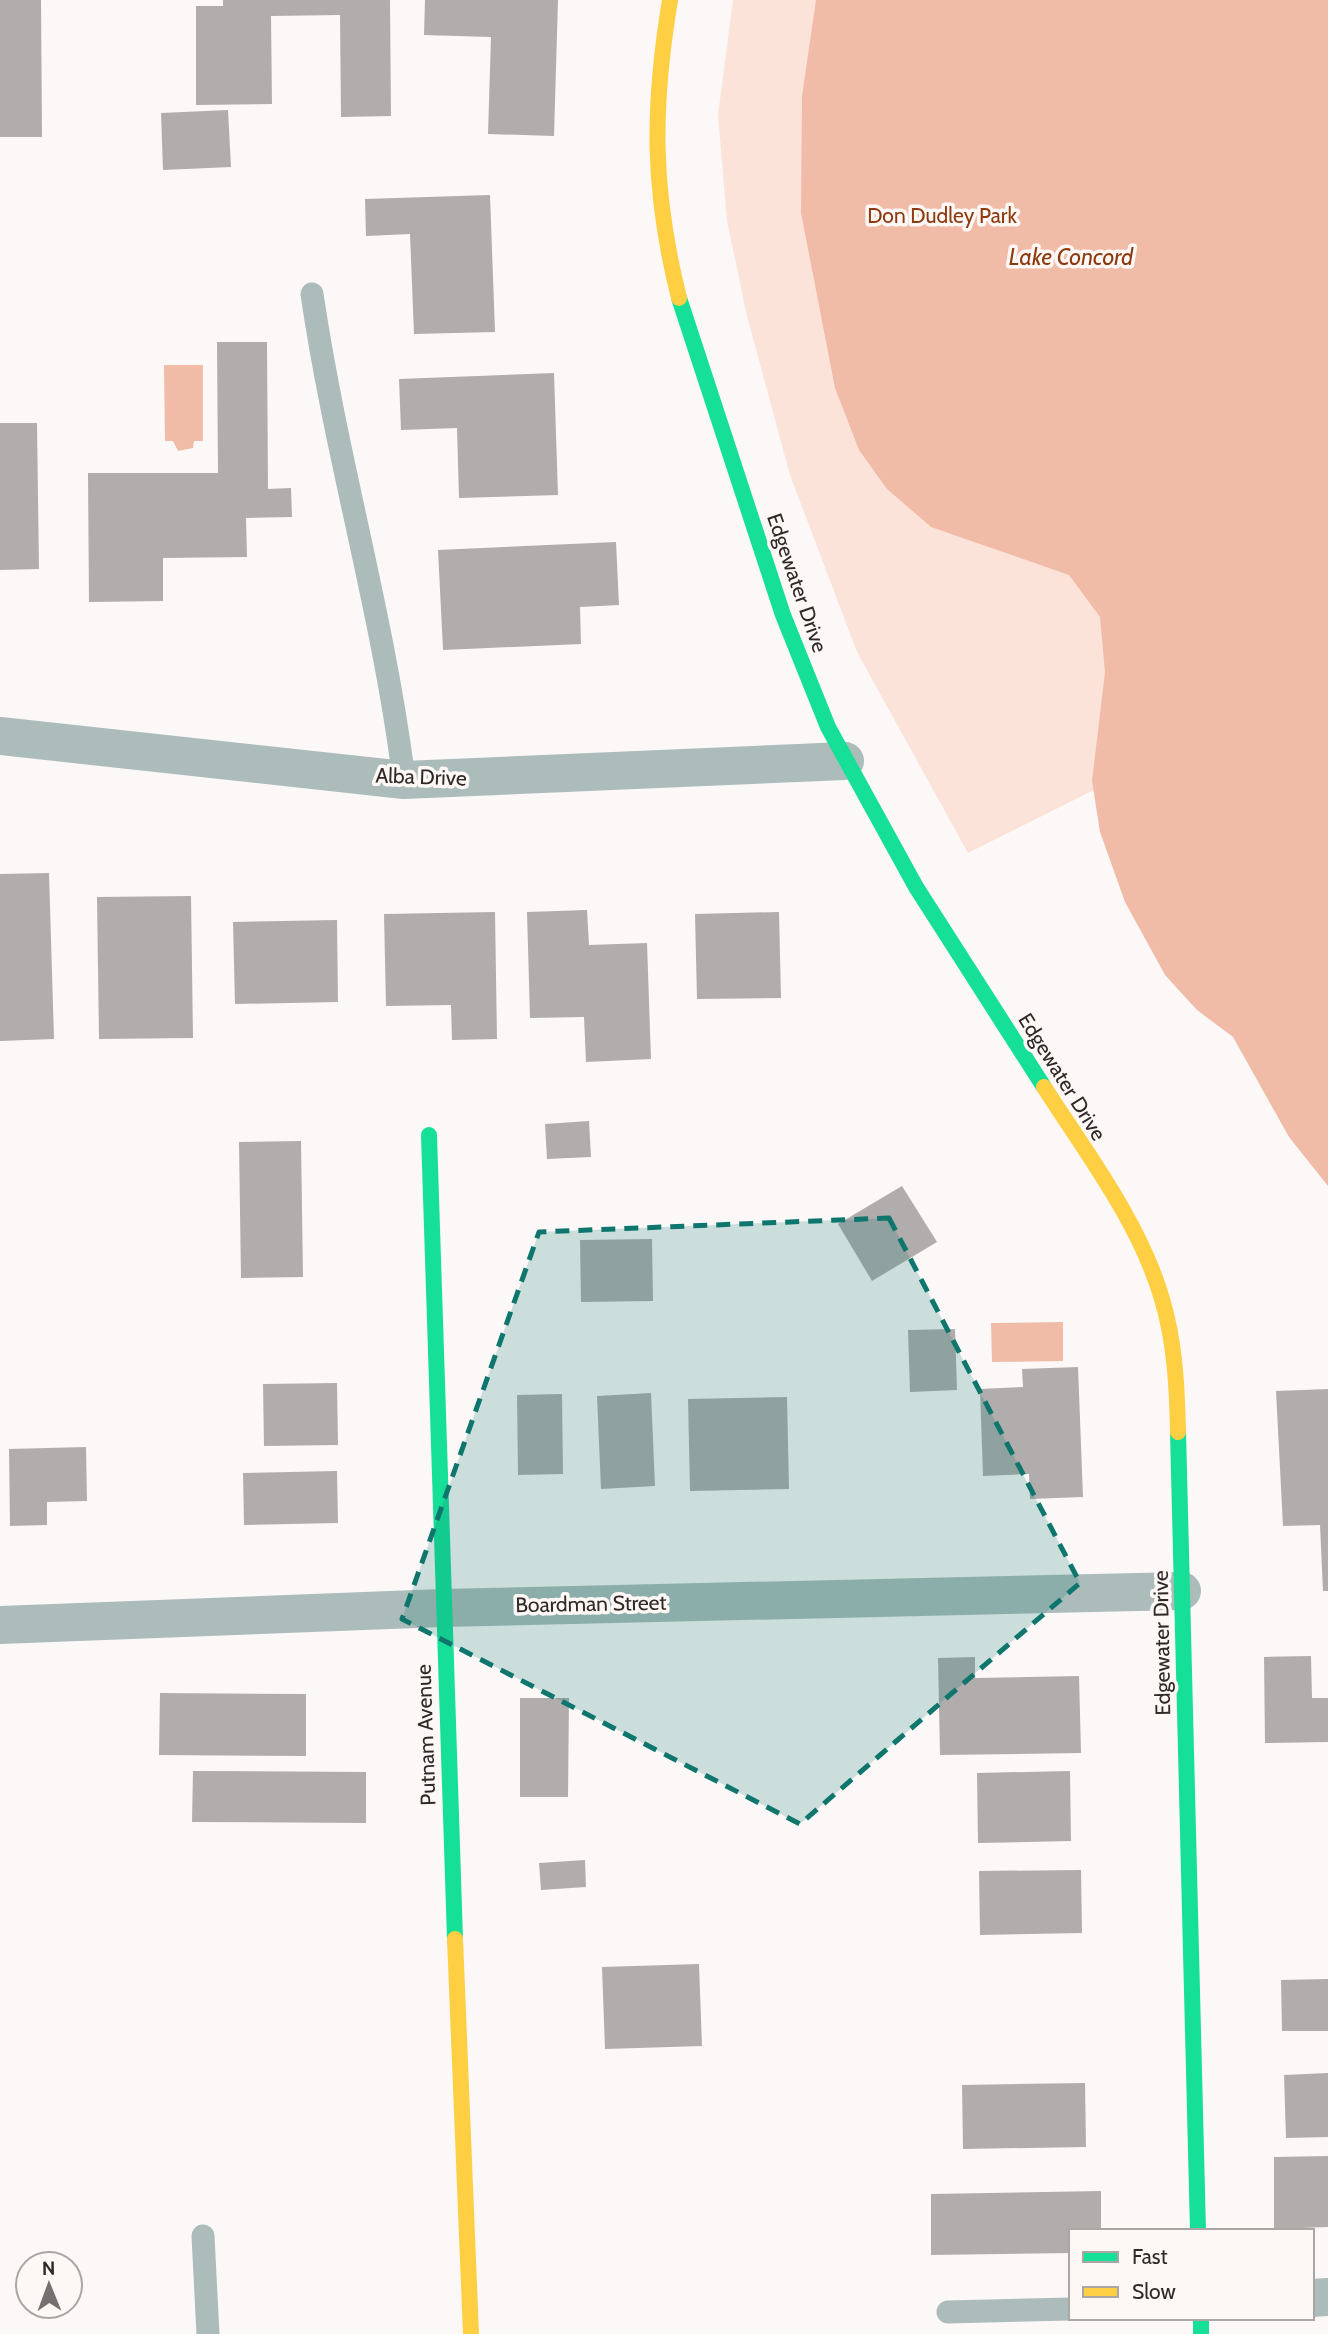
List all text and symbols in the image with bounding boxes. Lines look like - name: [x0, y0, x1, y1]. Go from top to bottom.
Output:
- park label: Don Dudley Park: [867, 203, 1017, 228]
- water label: Lake Concord: [1009, 243, 1134, 271]
- street label: Edgewater Drive: [762, 510, 833, 656]
- street label: Alba Drive: [375, 762, 467, 791]
- street label: Edgewater Drive: [1013, 1008, 1112, 1145]
- street label: Edgewater Drive: [1148, 1570, 1175, 1716]
- street label: Boardman Street: [515, 1590, 667, 1617]
- street label: Putnam Avenue: [411, 1664, 440, 1806]
- legend: [1069, 2229, 1314, 2320]
- text: Fast: [1132, 2244, 1168, 2269]
- north arrow: [14, 2250, 84, 2320]
- text: N: [42, 2257, 56, 2280]
- text: Slow: [1132, 2279, 1176, 2304]

